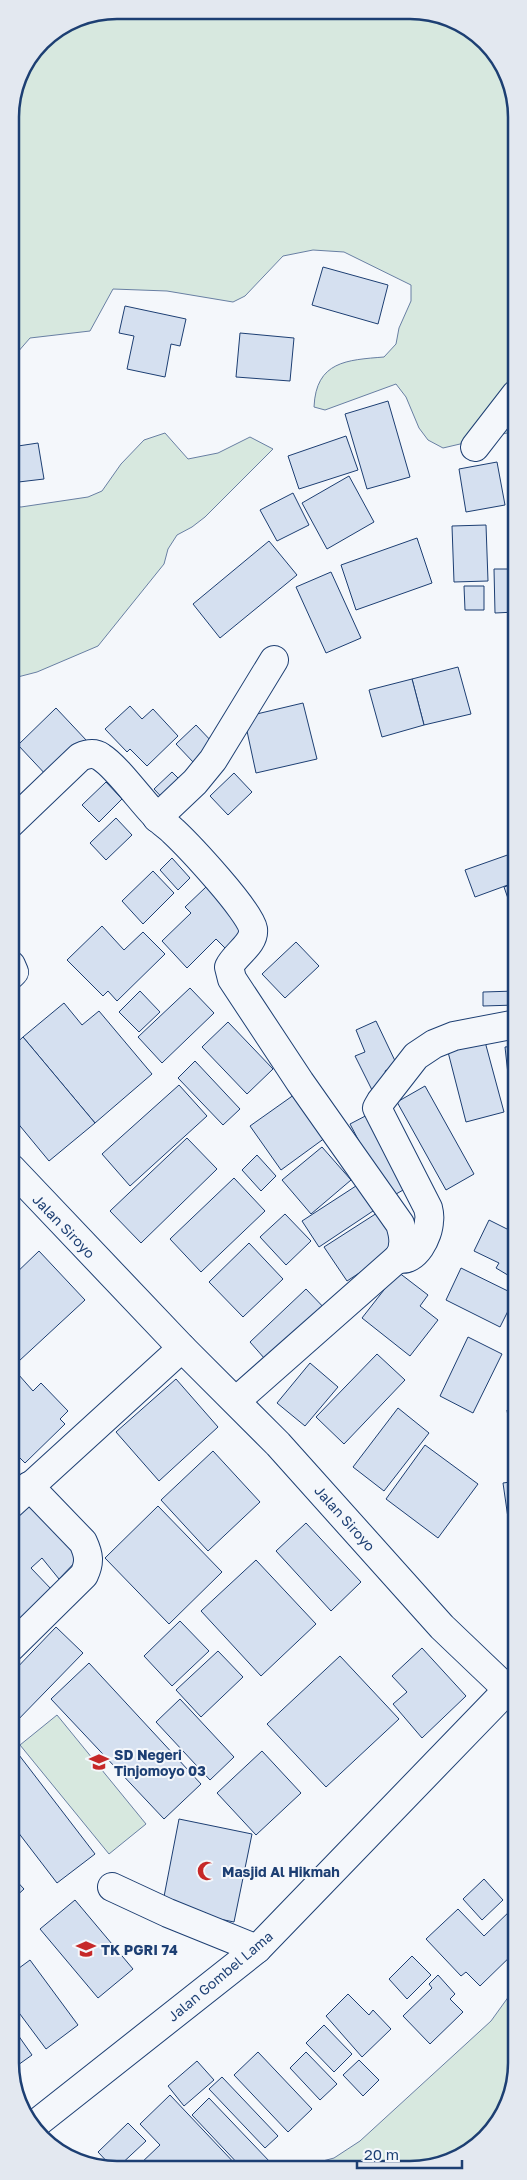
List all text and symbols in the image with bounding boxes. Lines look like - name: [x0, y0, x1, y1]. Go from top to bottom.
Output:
- street label: Jalan Siroyo: [29, 1190, 99, 1262]
- street label: Jalan Siroyo: [311, 1482, 379, 1554]
- place label: SD Negeri Tinjomoyo 03: [114, 1746, 206, 1779]
- school or university icon: SD Negeri Tinjomoyo 03: [88, 1751, 110, 1773]
- mosque icon: Masjid Al Hikmah: [196, 1860, 218, 1882]
- place label: Masjid Al Hikmah: [222, 1863, 340, 1880]
- street label: Jalan Gombel Lama: [164, 1927, 276, 2025]
- school or university icon: TK PGRI 74: [75, 1938, 97, 1960]
- place label: TK PGRI 74: [101, 1941, 178, 1958]
- scale bar: [357, 2138, 462, 2170]
- text: 20 m: [364, 2145, 399, 2163]

